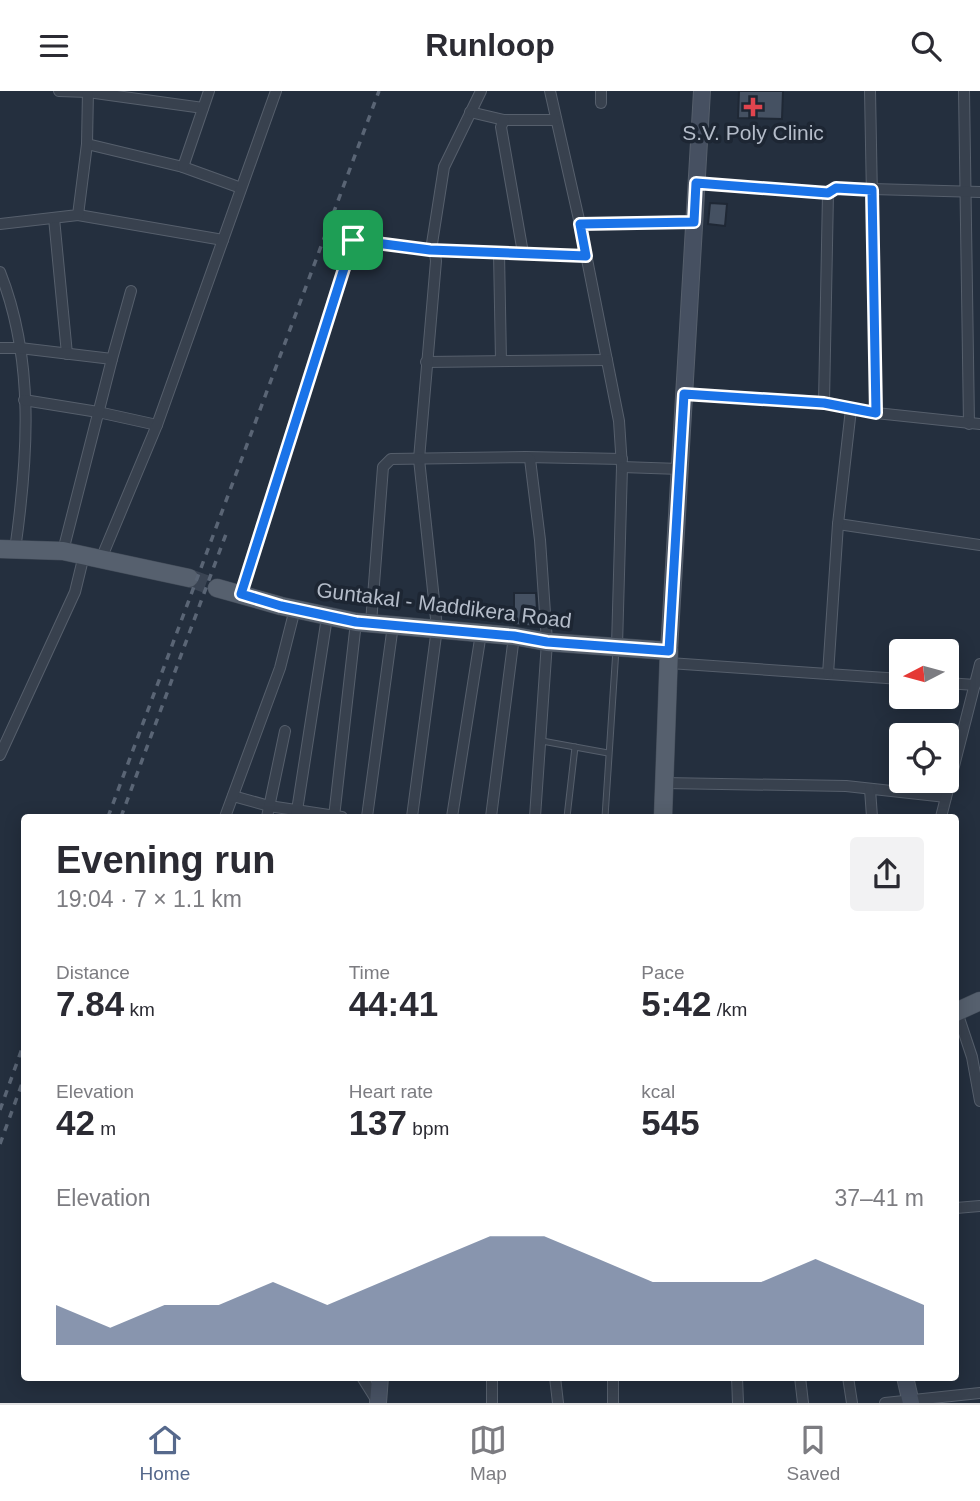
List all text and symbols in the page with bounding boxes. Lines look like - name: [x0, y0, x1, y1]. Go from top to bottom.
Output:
- icon: menu: [35, 27, 73, 65]
- text: Runloop: [425, 27, 555, 63]
- icon: search: [907, 27, 945, 65]
- marker: S.V. Poly Clinic: [743, 97, 763, 117]
- place label: S.V. Poly Clinic: [682, 121, 824, 144]
- pin: [323, 210, 383, 270]
- icon: arrive: [334, 221, 372, 259]
- street label: Guntakal - Maddikera Road: [315, 578, 573, 632]
- north arrow: [889, 639, 959, 709]
- map controls: [889, 639, 959, 793]
- button: locate: [889, 723, 959, 793]
- button: share: [850, 837, 924, 911]
- text: Evening run: [56, 839, 276, 881]
- text: 19:04 · 7 × 1.1 km: [56, 886, 242, 912]
- text: Distance: [56, 962, 130, 983]
- text: Time: [349, 962, 390, 983]
- text: Pace: [641, 962, 685, 983]
- text: 7.84: [56, 984, 124, 1023]
- text: 44:41: [349, 984, 438, 1023]
- text: 5:42: [641, 984, 711, 1023]
- text: km: [124, 999, 155, 1020]
- text: /km: [711, 999, 747, 1020]
- text: Elevation: [56, 1081, 134, 1102]
- text: Heart rate: [349, 1081, 433, 1102]
- text: kcal: [641, 1081, 675, 1102]
- text: 42: [56, 1103, 95, 1142]
- text: 137: [349, 1103, 407, 1142]
- text: 545: [641, 1103, 700, 1142]
- text: m: [95, 1118, 116, 1139]
- text: bpm: [407, 1118, 449, 1139]
- text: Elevation: [56, 1185, 151, 1211]
- text: 37–41 m: [834, 1185, 924, 1211]
- tab: Home: [140, 1421, 190, 1485]
- tab: Map: [469, 1421, 507, 1485]
- tab: Saved: [787, 1421, 840, 1485]

